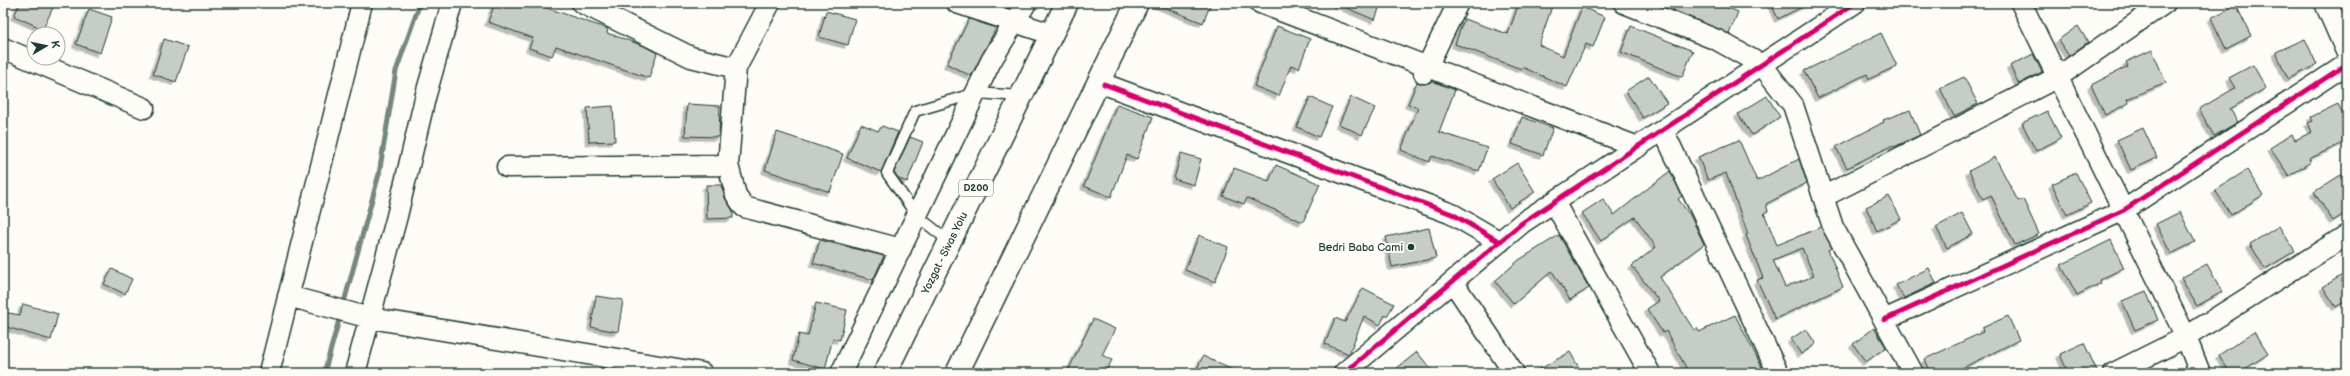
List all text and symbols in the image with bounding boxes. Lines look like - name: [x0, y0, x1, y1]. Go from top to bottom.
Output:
- north arrow: [26, 26, 66, 66]
- text: K: [48, 40, 62, 50]
- road number: D200: [959, 180, 993, 196]
- street label: Yozgat - Sivas Yolu: [918, 209, 970, 297]
- place label: Bedri Baba Cami: [1318, 241, 1403, 254]
- marker: Bedri Baba Cami: [1406, 242, 1416, 252]

